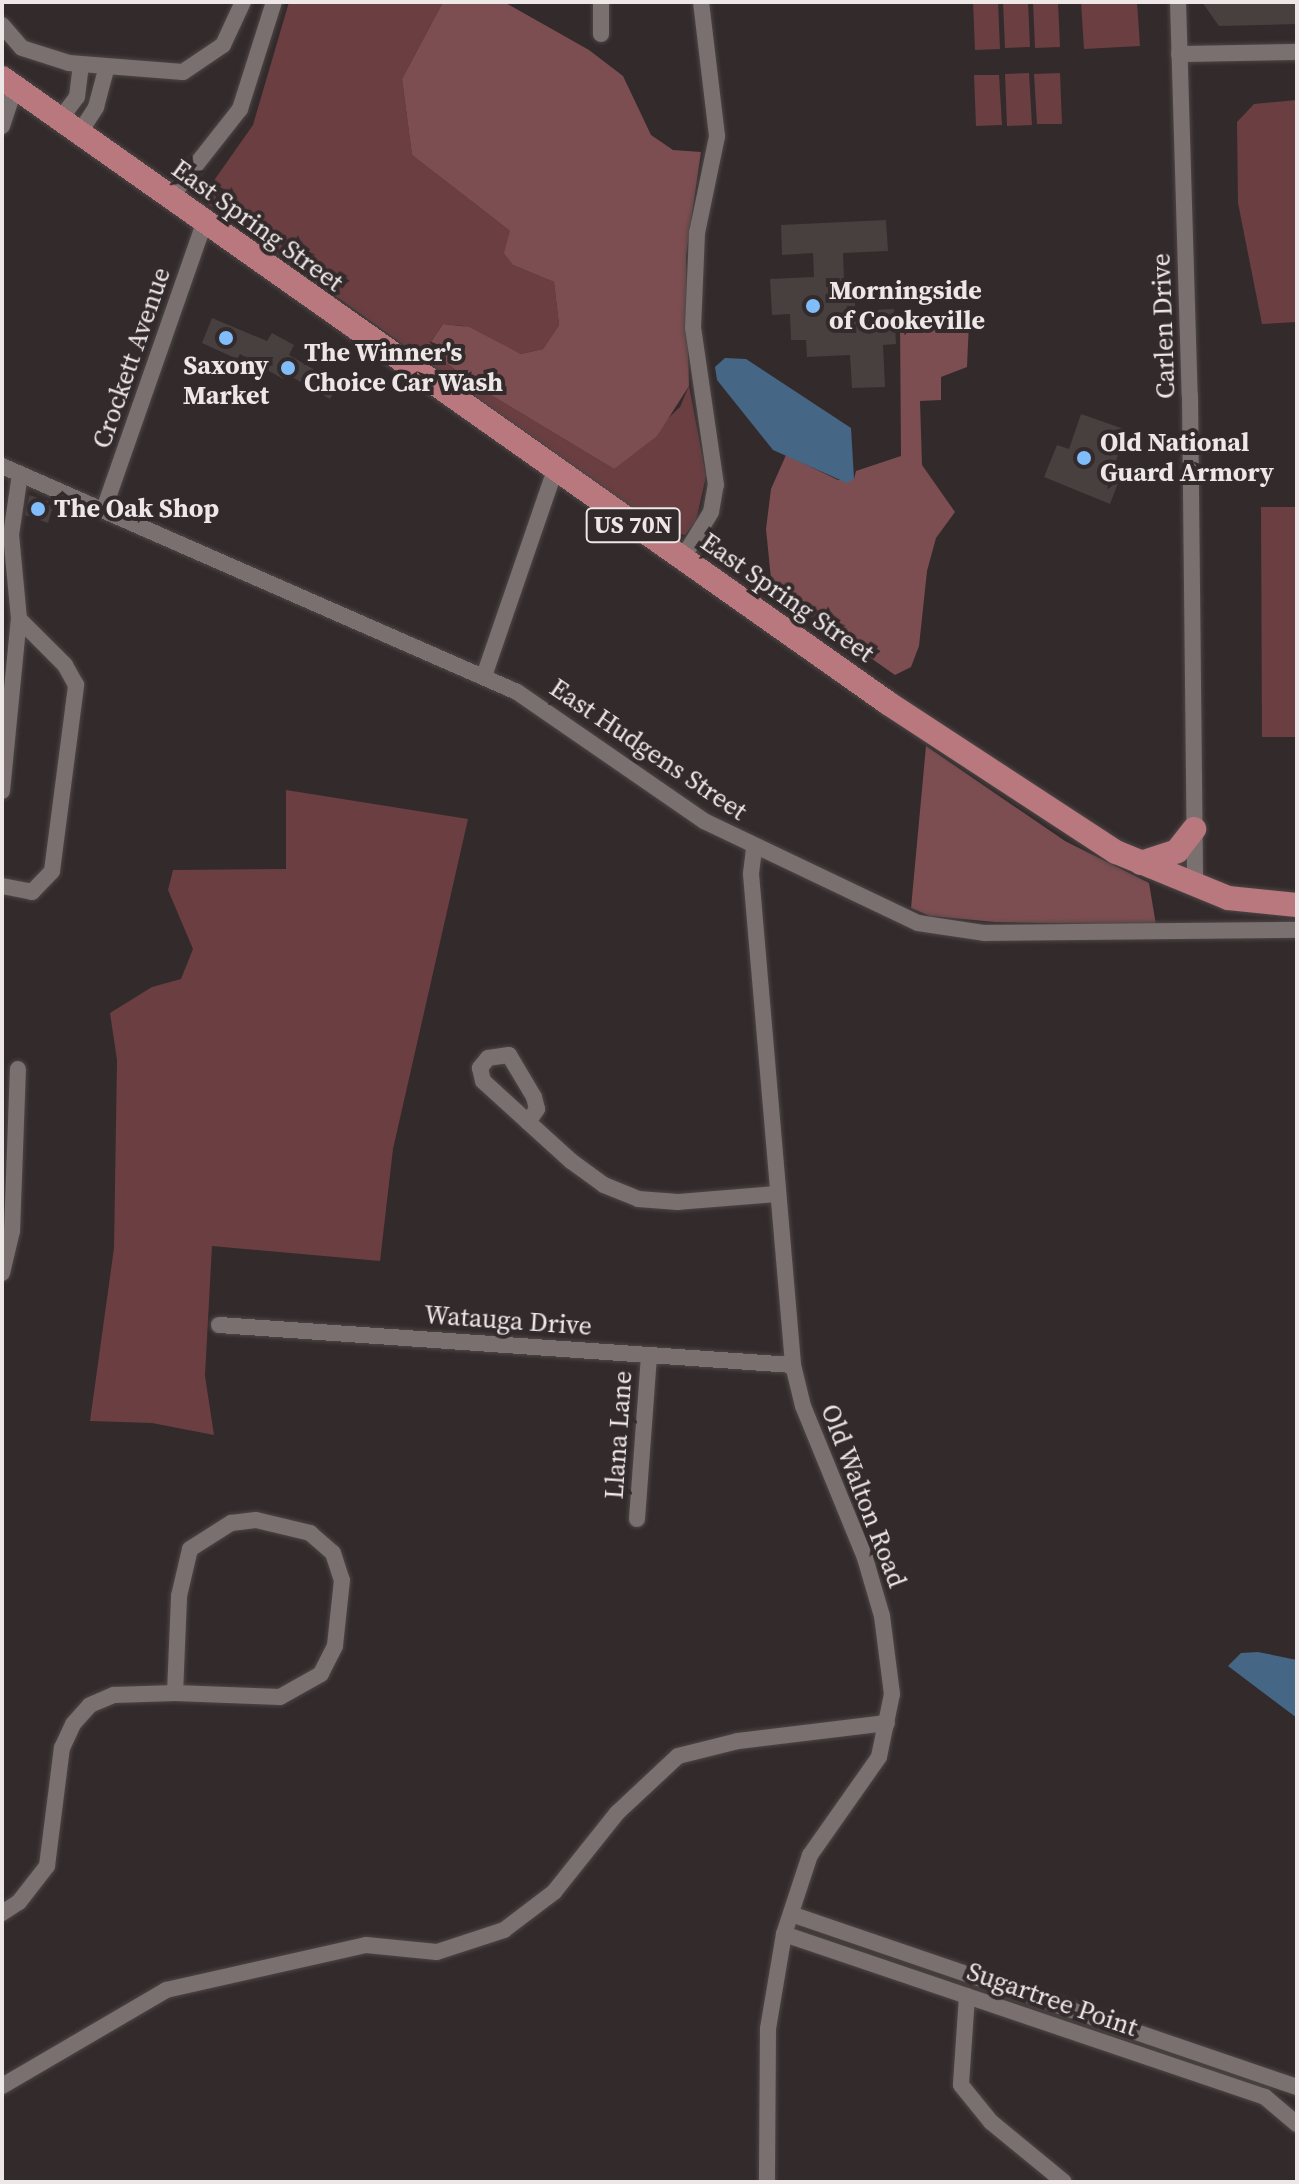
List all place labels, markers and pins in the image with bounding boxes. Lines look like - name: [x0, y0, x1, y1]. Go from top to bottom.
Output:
- place label: Morningside of Cookeville: [829, 275, 985, 336]
- marker: Morningside of Cookeville: [804, 297, 822, 315]
- marker: Saxony Market: [217, 329, 235, 347]
- place label: The Winner's Choice Car Wash: [304, 337, 504, 398]
- place label: Saxony Market: [183, 350, 269, 412]
- marker: The Winner's Choice Car Wash: [279, 359, 297, 377]
- place label: Old National Guard Armory: [1100, 427, 1274, 488]
- marker: Old National Guard Armory: [1075, 449, 1093, 467]
- place label: The Oak Shop: [54, 493, 219, 525]
- marker: The Oak Shop: [29, 500, 47, 518]

